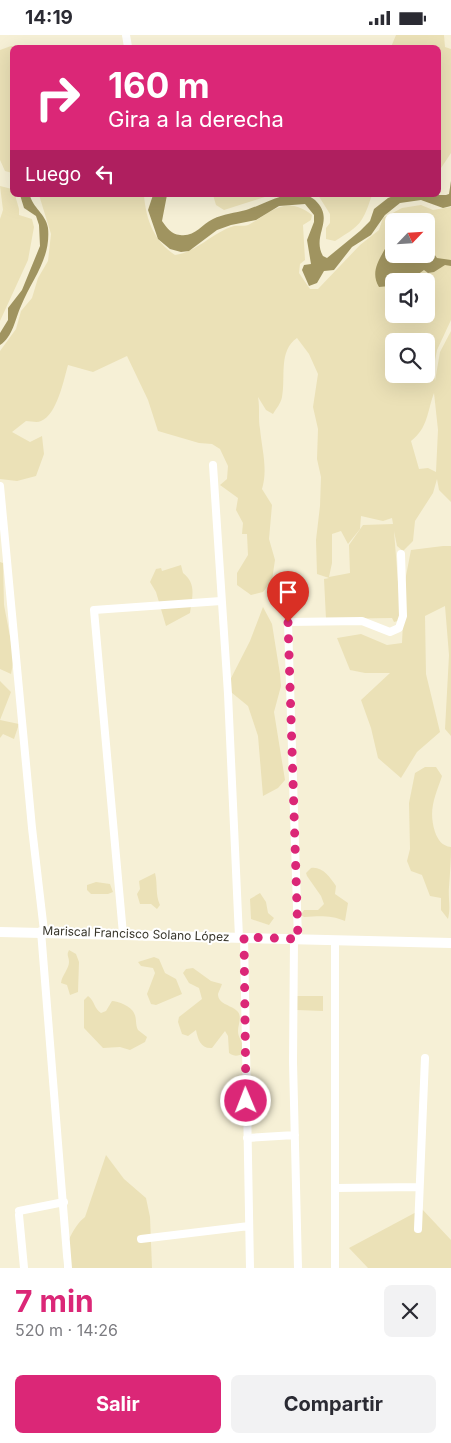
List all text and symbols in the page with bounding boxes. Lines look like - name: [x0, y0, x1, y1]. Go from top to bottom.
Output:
- text: 14:19: [25, 6, 73, 29]
- text: 160 m: [108, 64, 210, 106]
- icon: right: [25, 65, 90, 130]
- text: Gira a la derecha: [108, 106, 284, 132]
- icon: left: [91, 160, 119, 188]
- text: Luego: [25, 163, 81, 186]
- north arrow: [385, 213, 435, 263]
- map controls: [385, 213, 435, 383]
- button: sound: [385, 273, 435, 323]
- button: search: [385, 333, 435, 383]
- pin: [267, 571, 309, 622]
- icon: arrive: [274, 578, 302, 606]
- street label: Mariscal Francisco Solano López: [42, 923, 230, 944]
- position arrow: [219, 1074, 271, 1126]
- text: 7 min: [15, 1283, 94, 1319]
- button: close: [384, 1285, 436, 1337]
- text: 520 m · 14:26: [15, 1320, 118, 1340]
- button: Salir: [15, 1375, 221, 1433]
- button: Compartir: [231, 1375, 436, 1433]

